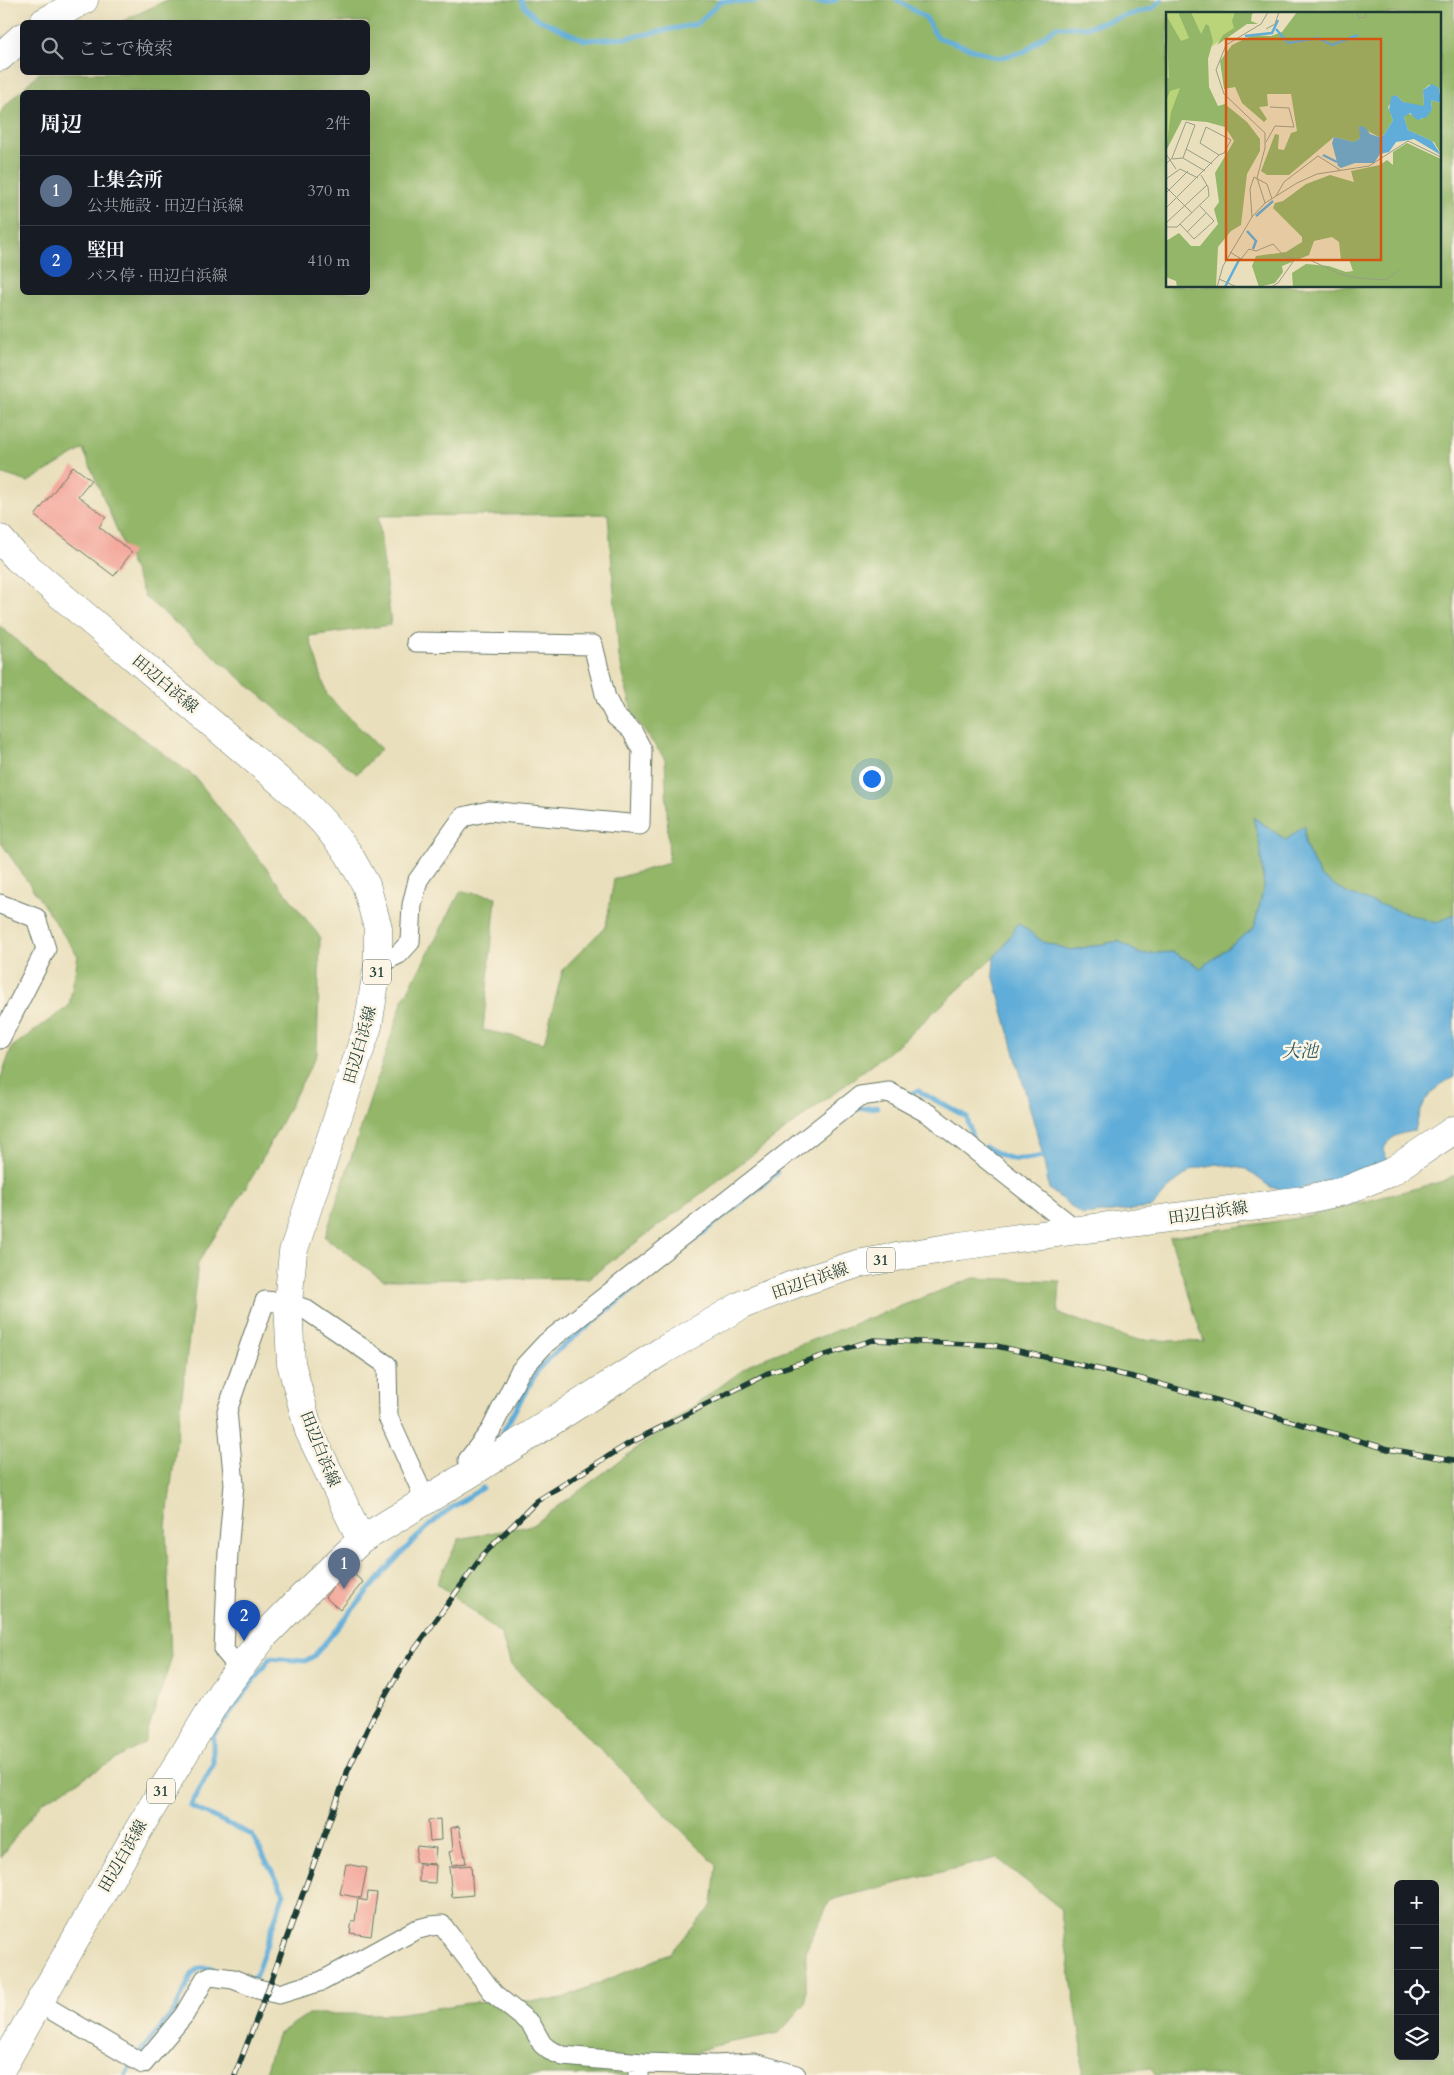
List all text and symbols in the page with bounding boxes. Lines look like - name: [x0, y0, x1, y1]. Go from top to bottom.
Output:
- inset map: [1166, 12, 1442, 288]
- search box: [20, 20, 370, 75]
- icon: search: [38, 34, 66, 62]
- text: ここで検索: [78, 36, 173, 62]
- text: 周辺: [40, 110, 82, 139]
- text: 2件: [326, 113, 350, 135]
- text: 上集会所: [87, 167, 163, 193]
- text: 1: [52, 180, 60, 202]
- text: 370 m: [308, 180, 350, 202]
- text: 公共施設 · 田辺白浜線: [87, 195, 244, 217]
- text: 堅田: [87, 237, 125, 263]
- text: 2: [52, 250, 60, 272]
- text: 410 m: [308, 250, 350, 272]
- text: バス停 · 田辺白浜線: [87, 265, 228, 287]
- street label: 田辺白浜線: [127, 650, 203, 718]
- your location: [859, 766, 885, 792]
- road number: 31: [363, 960, 391, 984]
- street label: 田辺白浜線: [338, 1004, 382, 1086]
- water label: 大池: [1282, 1039, 1320, 1064]
- street label: 田辺白浜線: [1167, 1197, 1249, 1229]
- road number: 31: [867, 1248, 895, 1272]
- street label: 田辺白浜線: [769, 1258, 851, 1304]
- street label: 田辺白浜線: [295, 1408, 345, 1490]
- pin: 1: [328, 1548, 360, 1589]
- pin: 2: [228, 1600, 260, 1641]
- road number: 31: [147, 1778, 175, 1804]
- street label: 田辺白浜線: [93, 1816, 153, 1896]
- map controls: [1394, 1880, 1439, 2060]
- button: +: [1394, 1880, 1439, 1925]
- button: −: [1394, 1925, 1439, 1970]
- button: locate: [1394, 1970, 1439, 2015]
- button: layers: [1394, 2015, 1439, 2060]

